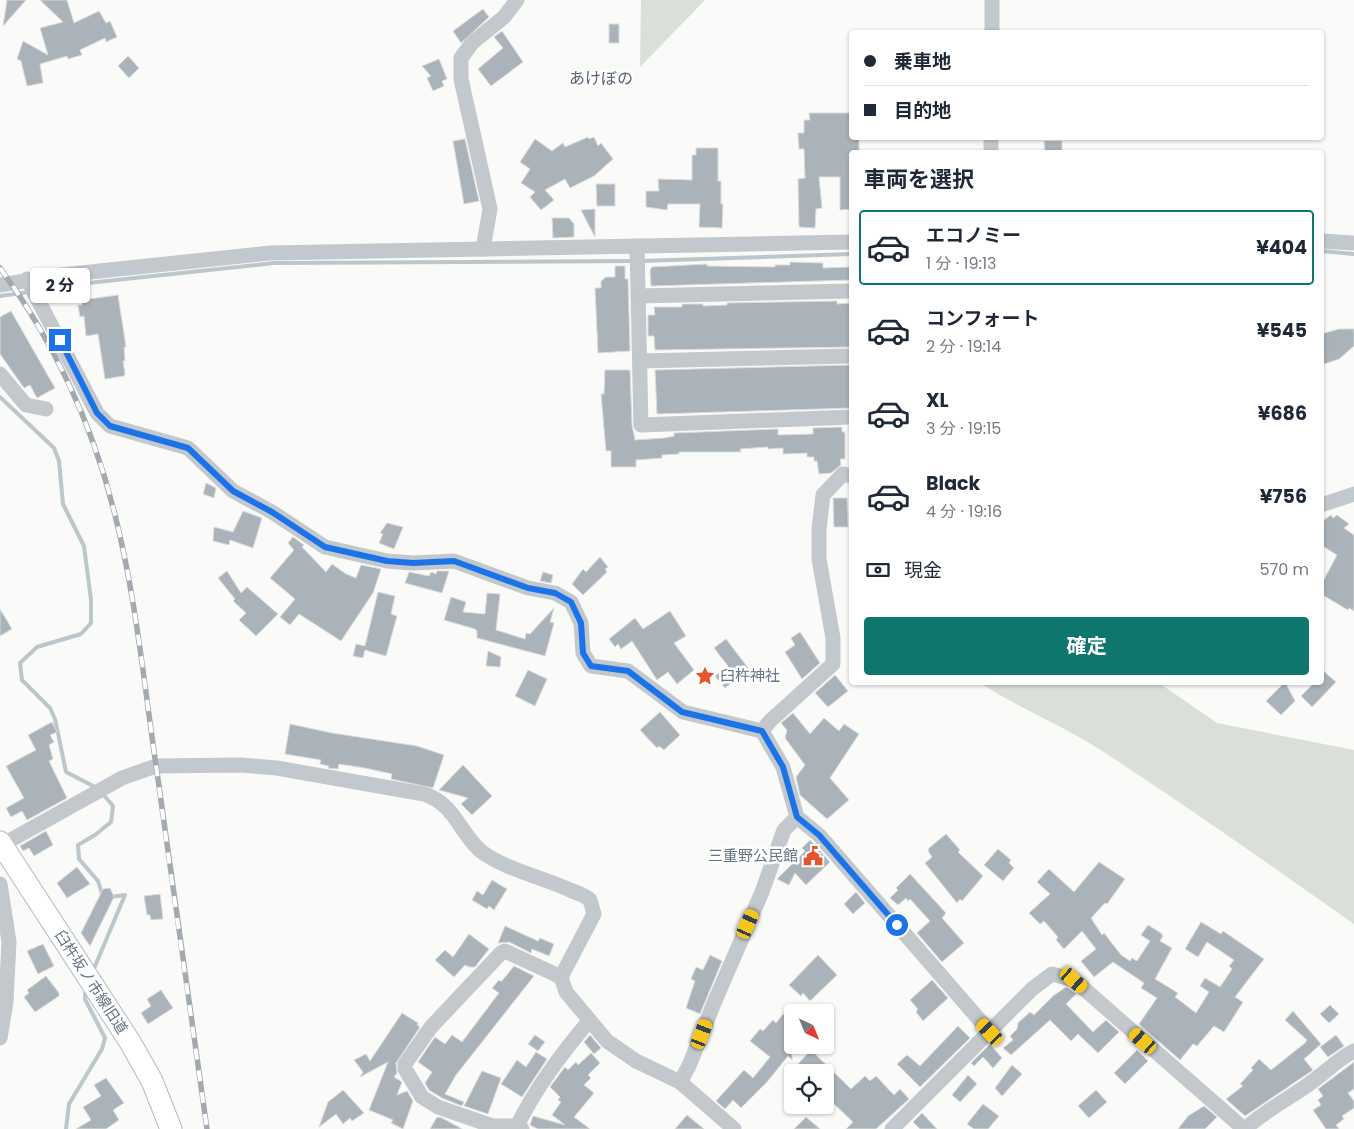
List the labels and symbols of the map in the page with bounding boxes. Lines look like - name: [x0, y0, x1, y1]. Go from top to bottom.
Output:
- district label: あけぼの: [569, 67, 633, 90]
- callout: 2 分: [30, 268, 90, 302]
- route end: [49, 329, 71, 351]
- place icon: 臼杵神社: [694, 665, 716, 687]
- place label: 臼杵神社: [720, 665, 780, 686]
- place label: 三重野公民館: [708, 845, 798, 866]
- public building icon: 三重野公民館: [802, 845, 824, 867]
- car: [735, 907, 760, 941]
- route start: [886, 914, 908, 936]
- street label: 臼杵坂ノ市線旧道: [50, 926, 133, 1038]
- car: [1057, 964, 1090, 996]
- north arrow: [784, 1004, 834, 1054]
- car: [974, 1016, 1005, 1048]
- car: [689, 1017, 714, 1051]
- car: [1126, 1025, 1159, 1057]

